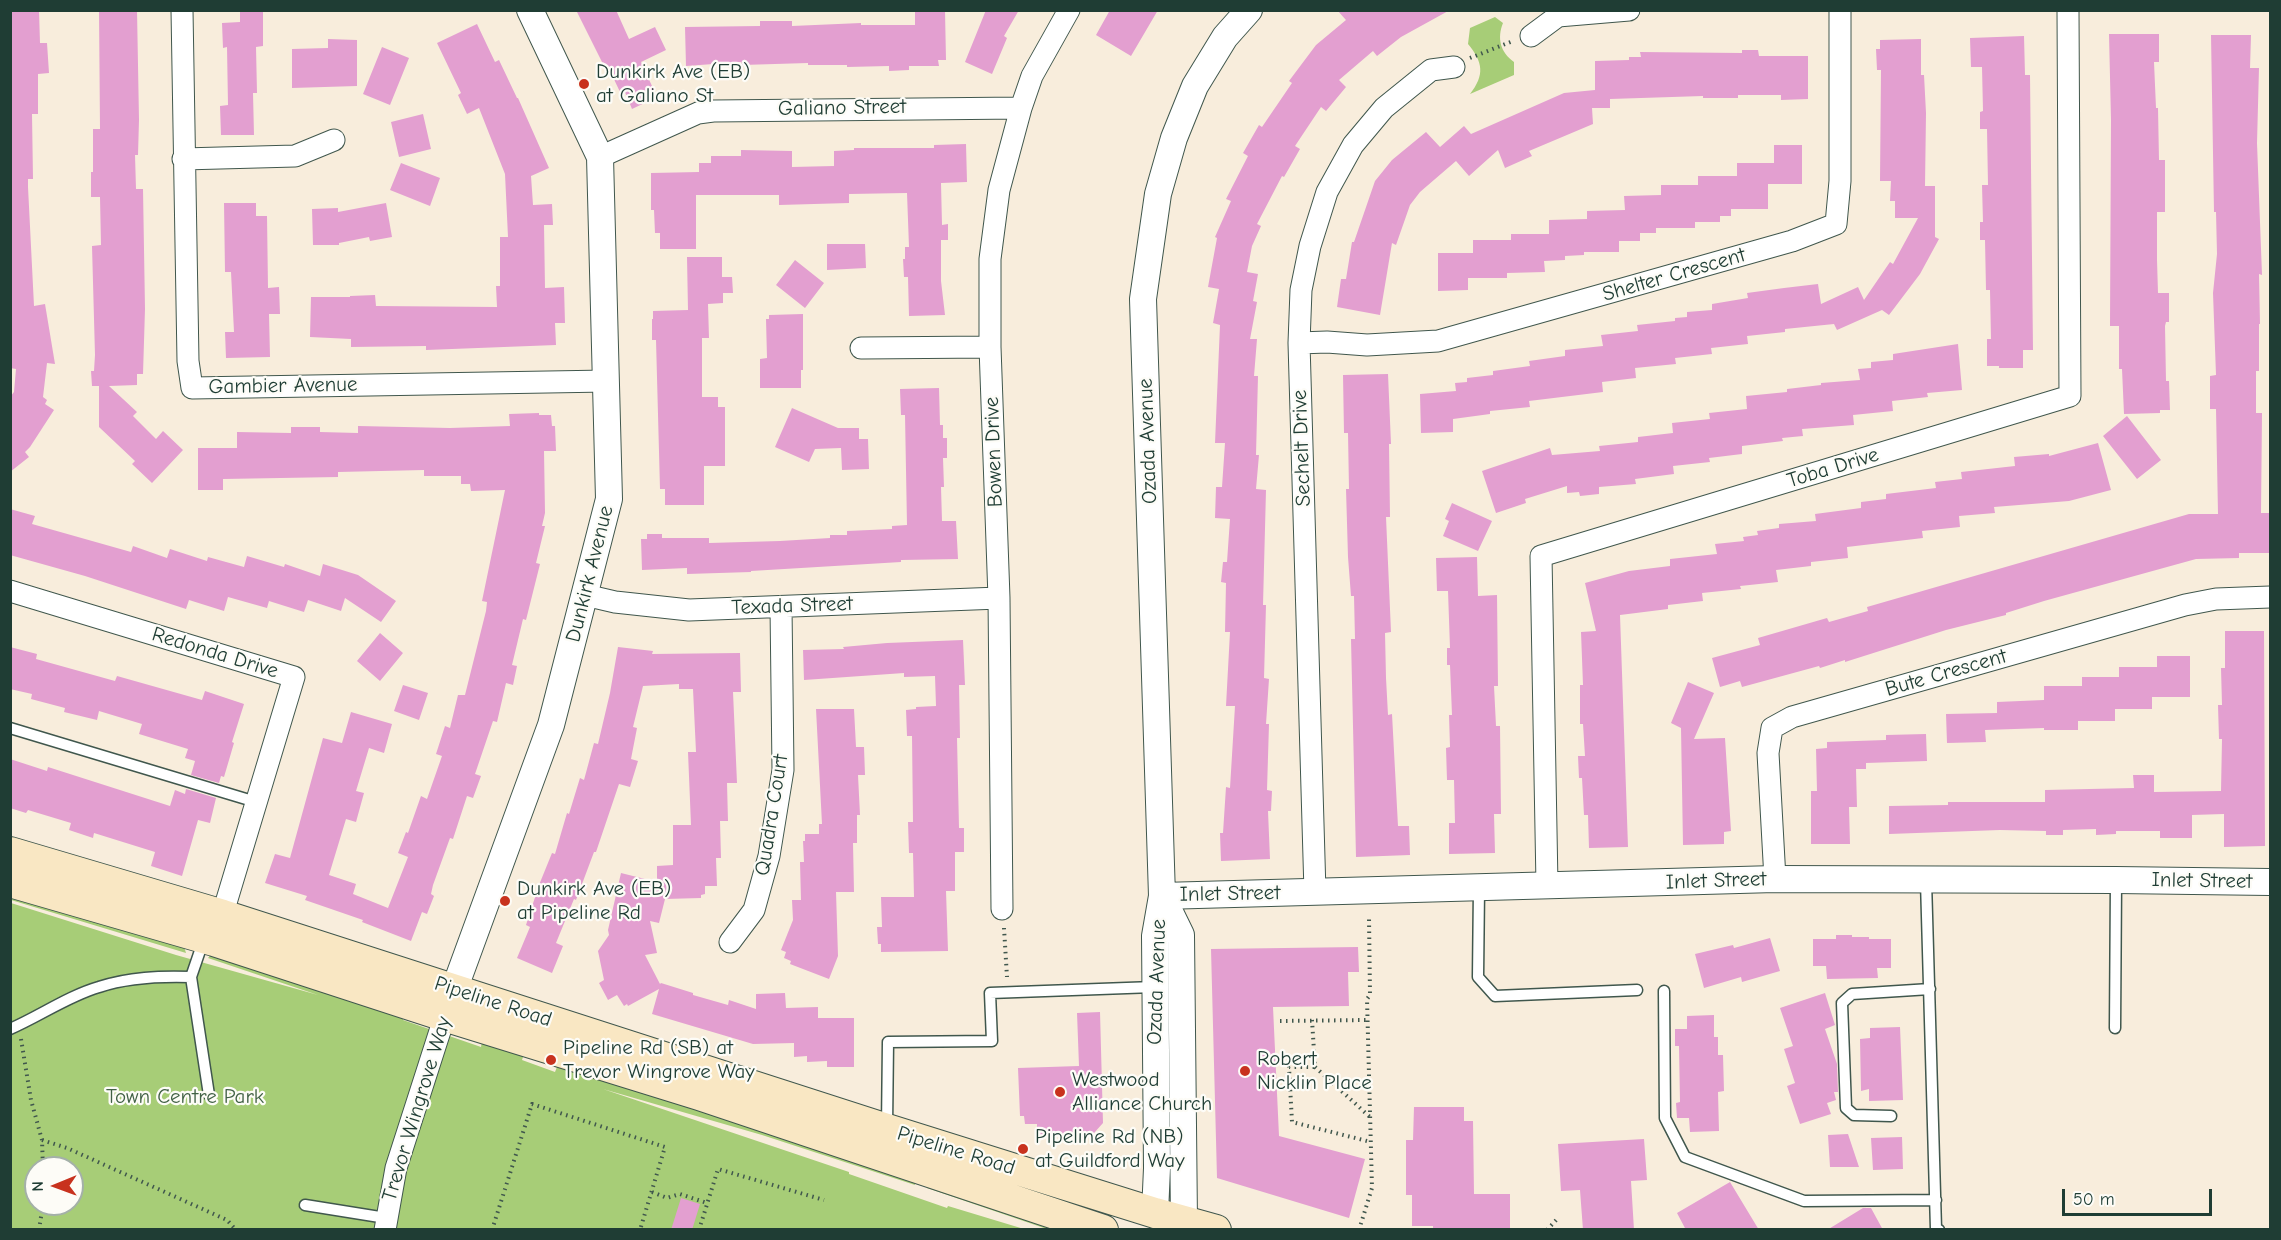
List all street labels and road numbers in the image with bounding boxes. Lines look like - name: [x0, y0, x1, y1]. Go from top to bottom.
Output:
- street label: Galiano Street: [778, 94, 906, 122]
- street label: Shelter Crescent: [1600, 243, 1748, 307]
- street label: Gambier Avenue: [208, 372, 358, 400]
- street label: Ozada Avenue: [1133, 378, 1163, 504]
- street label: Sechelt Drive: [1287, 389, 1317, 507]
- street label: Bowen Drive: [979, 396, 1009, 508]
- street label: Toba Drive: [1784, 442, 1882, 494]
- street label: Dunkirk Avenue: [561, 503, 619, 645]
- street label: Texada Street: [731, 591, 853, 621]
- street label: Redonda Drive: [149, 622, 281, 684]
- street label: Bute Crescent: [1882, 644, 2010, 702]
- street label: Quadra Court: [750, 753, 794, 877]
- street label: Inlet Street: [1665, 867, 1767, 895]
- street label: Inlet Street: [2152, 868, 2252, 894]
- street label: Inlet Street: [1180, 881, 1280, 907]
- street label: Ozada Avenue: [1142, 919, 1172, 1045]
- street label: Pipeline Road: [431, 971, 555, 1033]
- street label: Trevor Wingrove Way: [377, 1014, 457, 1204]
- street label: Pipeline Road: [894, 1121, 1018, 1181]

